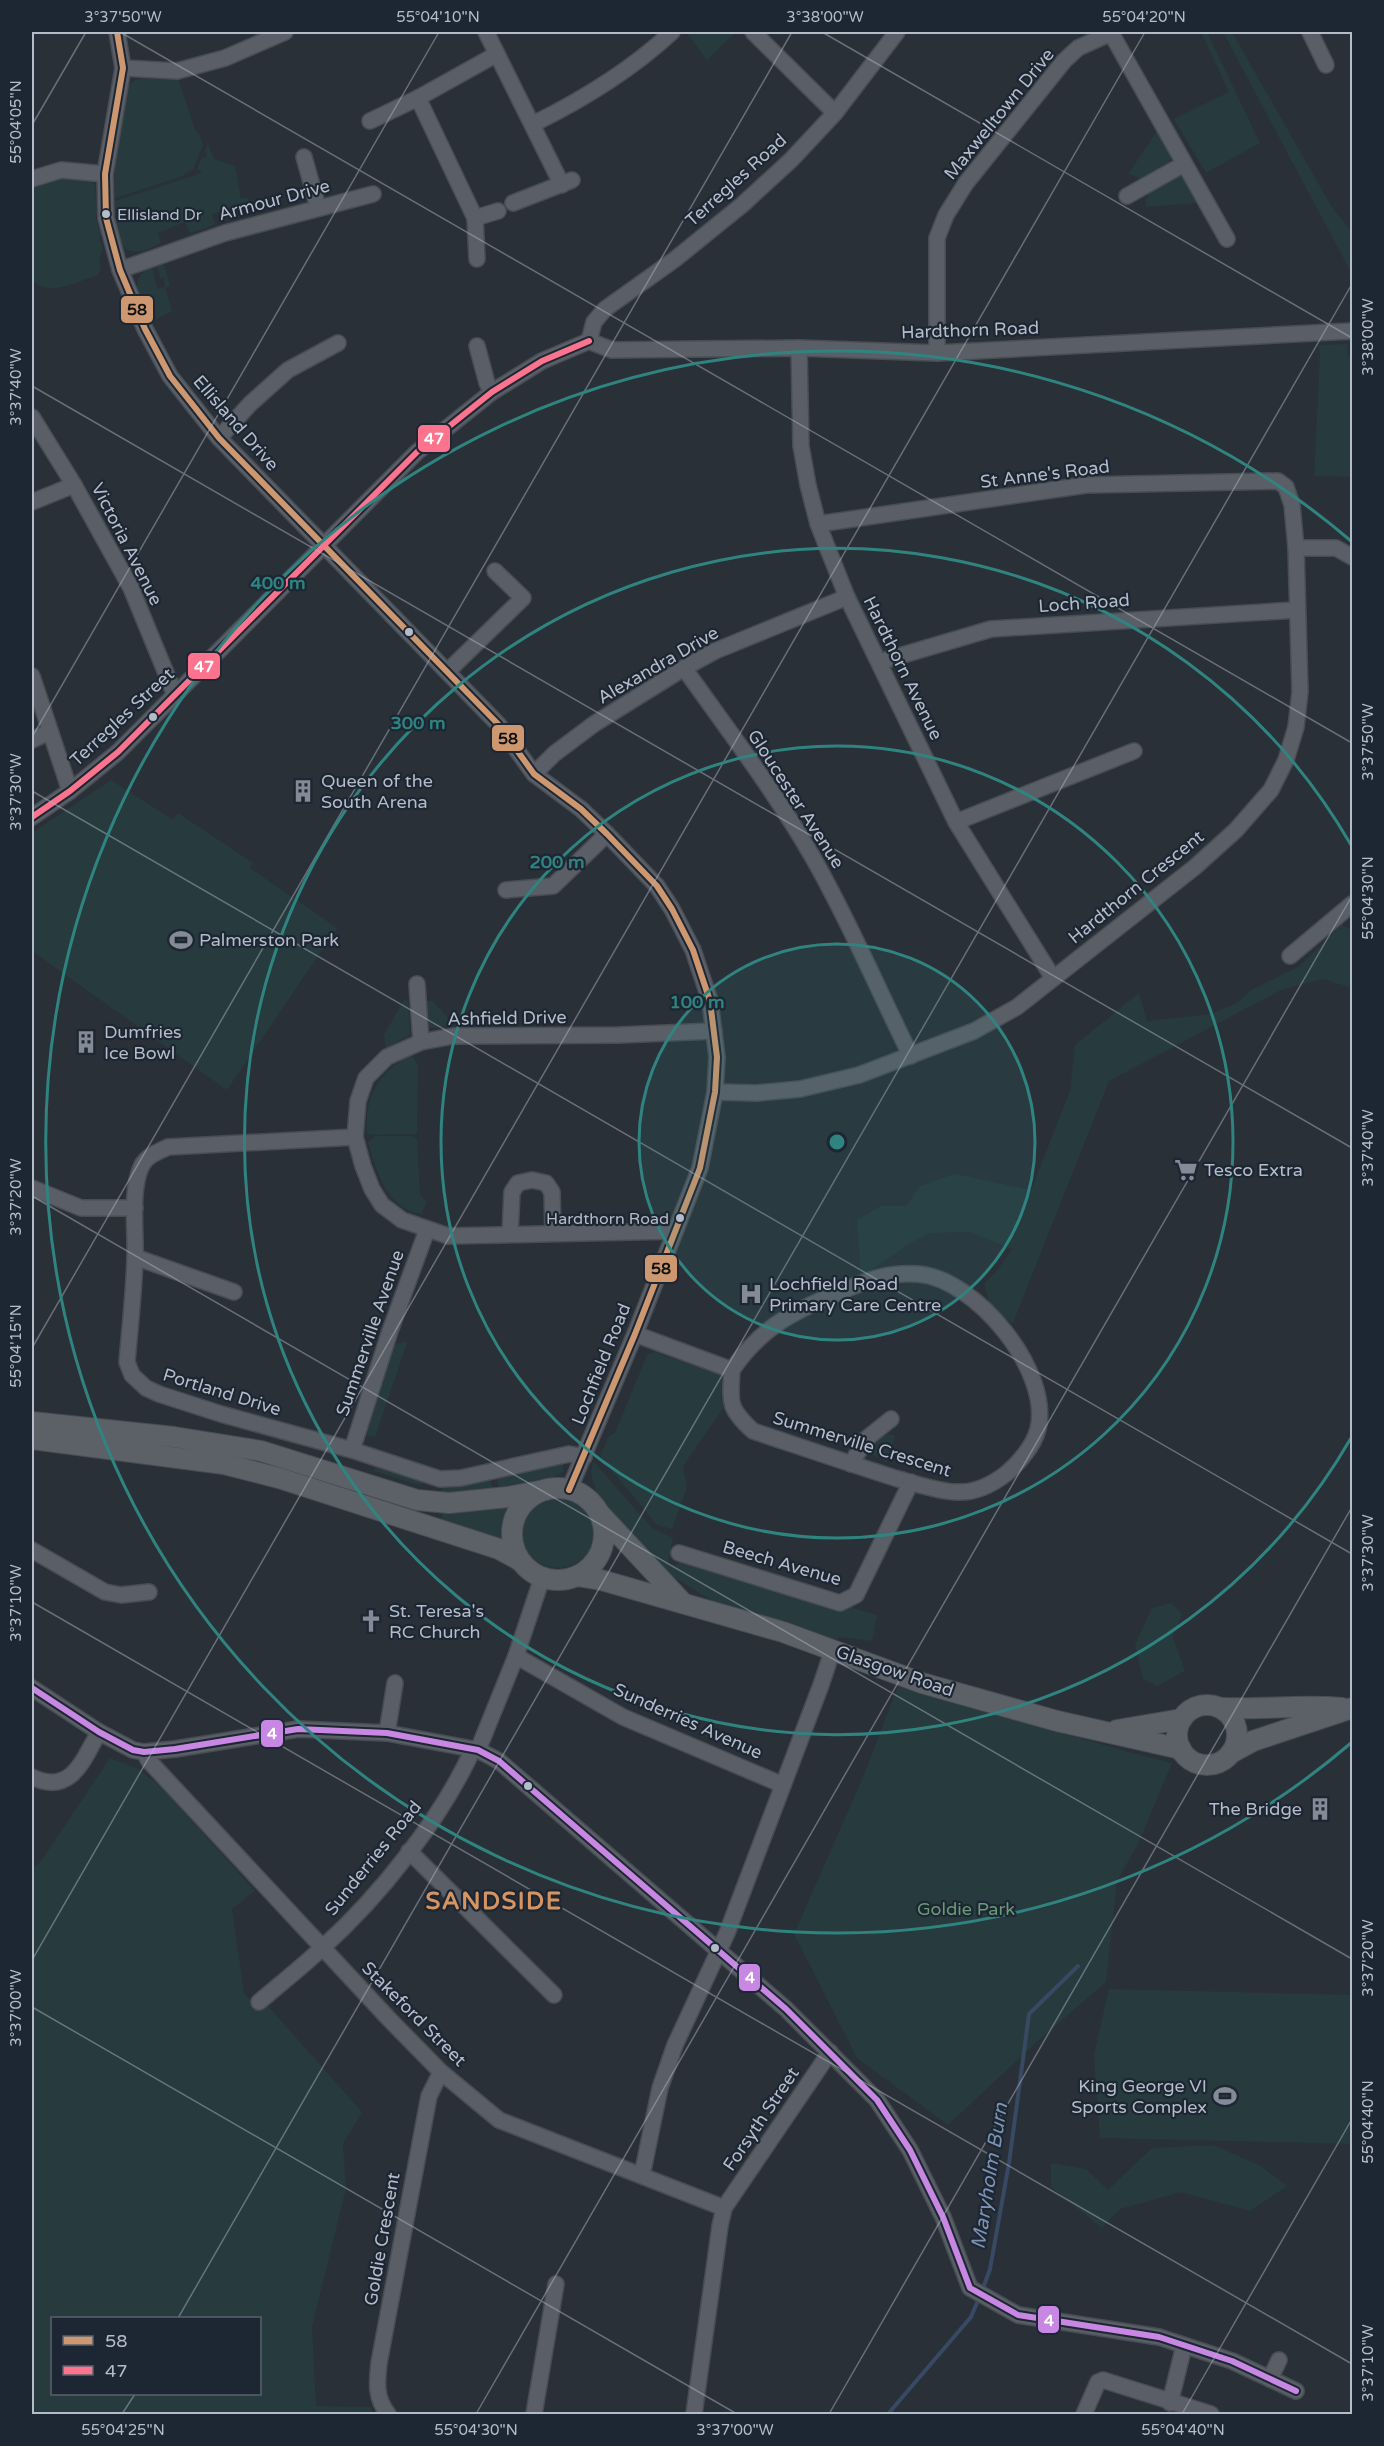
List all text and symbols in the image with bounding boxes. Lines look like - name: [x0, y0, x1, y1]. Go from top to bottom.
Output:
- text: 3°37'50"W: [84, 8, 162, 26]
- text: 55°04'10"N: [396, 8, 480, 26]
- text: 3°38'00"W: [786, 8, 864, 26]
- text: 55°04'20"N: [1102, 8, 1186, 26]
- street label: Maxwelltown Drive: [939, 44, 1059, 184]
- text: 55°04'05"N: [7, 80, 25, 164]
- street label: Terregles Road: [681, 129, 791, 231]
- street label: Armour Drive: [216, 175, 332, 225]
- place label: Ellisland Dr: [117, 205, 203, 225]
- marker: Ellisland Dr: [100, 208, 112, 220]
- line badge: 58: [120, 295, 154, 324]
- text: 3°38'00"W: [1359, 298, 1377, 376]
- text: 58: [127, 300, 147, 320]
- street label: Hardthorn Road: [901, 317, 1039, 343]
- text: 3°37'40"W: [7, 348, 25, 426]
- street label: Ellisland Drive: [188, 371, 284, 475]
- line badge: 47: [417, 424, 451, 453]
- text: 47: [424, 429, 444, 449]
- street label: St Anne's Road: [979, 455, 1111, 493]
- street label: Victoria Avenue: [87, 479, 167, 609]
- text: 400 m: [250, 572, 306, 594]
- street label: Loch Road: [1037, 589, 1131, 617]
- street label: Hardthorn Avenue: [859, 592, 947, 744]
- street label: Alexandra Drive: [594, 621, 722, 709]
- unlabelled marker: [403, 626, 415, 638]
- line badge: 47: [187, 652, 221, 680]
- text: 47: [194, 657, 214, 677]
- street label: Terregles Street: [65, 663, 179, 771]
- text: 3°37'50"W: [1359, 703, 1377, 781]
- unlabelled marker: [147, 711, 159, 723]
- text: 300 m: [390, 712, 446, 734]
- line badge: 58: [491, 724, 525, 752]
- street label: Gloucester Avenue: [743, 725, 849, 873]
- text: 58: [498, 729, 518, 749]
- text: 3°37'30"W: [7, 753, 25, 831]
- place label: Queen of the South Arena: [321, 770, 433, 813]
- building icon: Queen of the South Arena: [290, 778, 316, 804]
- street label: Hardthorn Crescent: [1064, 825, 1208, 948]
- text: 200 m: [529, 851, 585, 873]
- text: 55°04'30"N: [1359, 856, 1377, 940]
- sports icon: Palmerston Park: [168, 927, 194, 953]
- place label: Palmerston Park: [199, 929, 339, 951]
- text: 100 m: [669, 991, 725, 1013]
- street label: Ashfield Drive: [447, 1006, 567, 1030]
- place label: Dumfries Ice Bowl: [104, 1021, 182, 1064]
- building icon: Dumfries Ice Bowl: [73, 1029, 99, 1055]
- text: 3°37'40"W: [1359, 1109, 1377, 1187]
- centre of rings: [827, 1132, 847, 1152]
- supermarket icon: Tesco Extra: [1173, 1157, 1199, 1183]
- text: 3°37'20"W: [7, 1158, 25, 1236]
- place label: Tesco Extra: [1204, 1159, 1303, 1181]
- place label: Hardthorn Road: [546, 1209, 669, 1229]
- marker: Hardthorn Road: [674, 1212, 686, 1224]
- street label: Summerville Avenue: [331, 1247, 409, 1419]
- line badge: 58: [644, 1254, 678, 1283]
- text: 58: [651, 1259, 671, 1279]
- place label: Lochfield Road Primary Care Centre: [769, 1273, 941, 1316]
- hospital icon: Lochfield Road Primary Care Centre: [738, 1281, 764, 1307]
- street label: Lochfield Road: [567, 1300, 635, 1428]
- text: 55°04'15"N: [7, 1304, 25, 1388]
- street label: Portland Drive: [160, 1364, 284, 1420]
- street label: Summerville Crescent: [770, 1406, 954, 1482]
- text: 3°37'30"W: [1359, 1514, 1377, 1592]
- street label: Beech Avenue: [720, 1536, 844, 1590]
- text: 3°37'10"W: [7, 1564, 25, 1642]
- place label: St. Teresa's RC Church: [389, 1600, 484, 1643]
- church icon: St. Teresa's RC Church: [358, 1608, 384, 1634]
- street label: Glasgow Road: [833, 1641, 957, 1701]
- street label: Sunderries Avenue: [610, 1678, 766, 1764]
- line badge: 4: [260, 1719, 284, 1748]
- text: 4: [267, 1724, 277, 1744]
- unlabelled marker: [522, 1780, 534, 1792]
- street label: Sunderries Road: [320, 1796, 426, 1920]
- building icon: The Bridge: [1307, 1796, 1333, 1822]
- place label: The Bridge: [1209, 1798, 1302, 1820]
- district label: SANDSIDE: [426, 1887, 562, 1916]
- park label: Goldie Park: [917, 1898, 1015, 1920]
- text: 3°37'20"W: [1359, 1919, 1377, 1997]
- unlabelled marker: [709, 1942, 721, 1954]
- street label: Stakeford Street: [357, 1957, 471, 2071]
- line badge: 4: [738, 1963, 761, 1992]
- text: 4: [745, 1968, 755, 1988]
- text: 3°37'00"W: [7, 1969, 25, 2047]
- street label: Forsyth Street: [718, 2063, 804, 2175]
- place label: King George VI Sports Complex: [1071, 2075, 1207, 2118]
- text: 55°04'40"N: [1359, 2080, 1377, 2164]
- sports icon: King George VI Sports Complex: [1212, 2083, 1238, 2109]
- water label: Maryholm Burn: [967, 2101, 1014, 2251]
- street label: Goldie Crescent: [359, 2171, 405, 2307]
- line badge: 4: [1037, 2305, 1060, 2334]
- text: 4: [1044, 2311, 1054, 2331]
- legend: [51, 2317, 261, 2395]
- text: 3°37'10"W: [1359, 2324, 1377, 2402]
- text: 58: [105, 2330, 128, 2352]
- text: 47: [105, 2360, 128, 2382]
- text: 55°04'25"N: [81, 2421, 165, 2439]
- text: 55°04'30"N: [434, 2421, 518, 2439]
- text: 3°37'00"W: [696, 2421, 774, 2439]
- text: 55°04'40"N: [1141, 2421, 1225, 2439]

